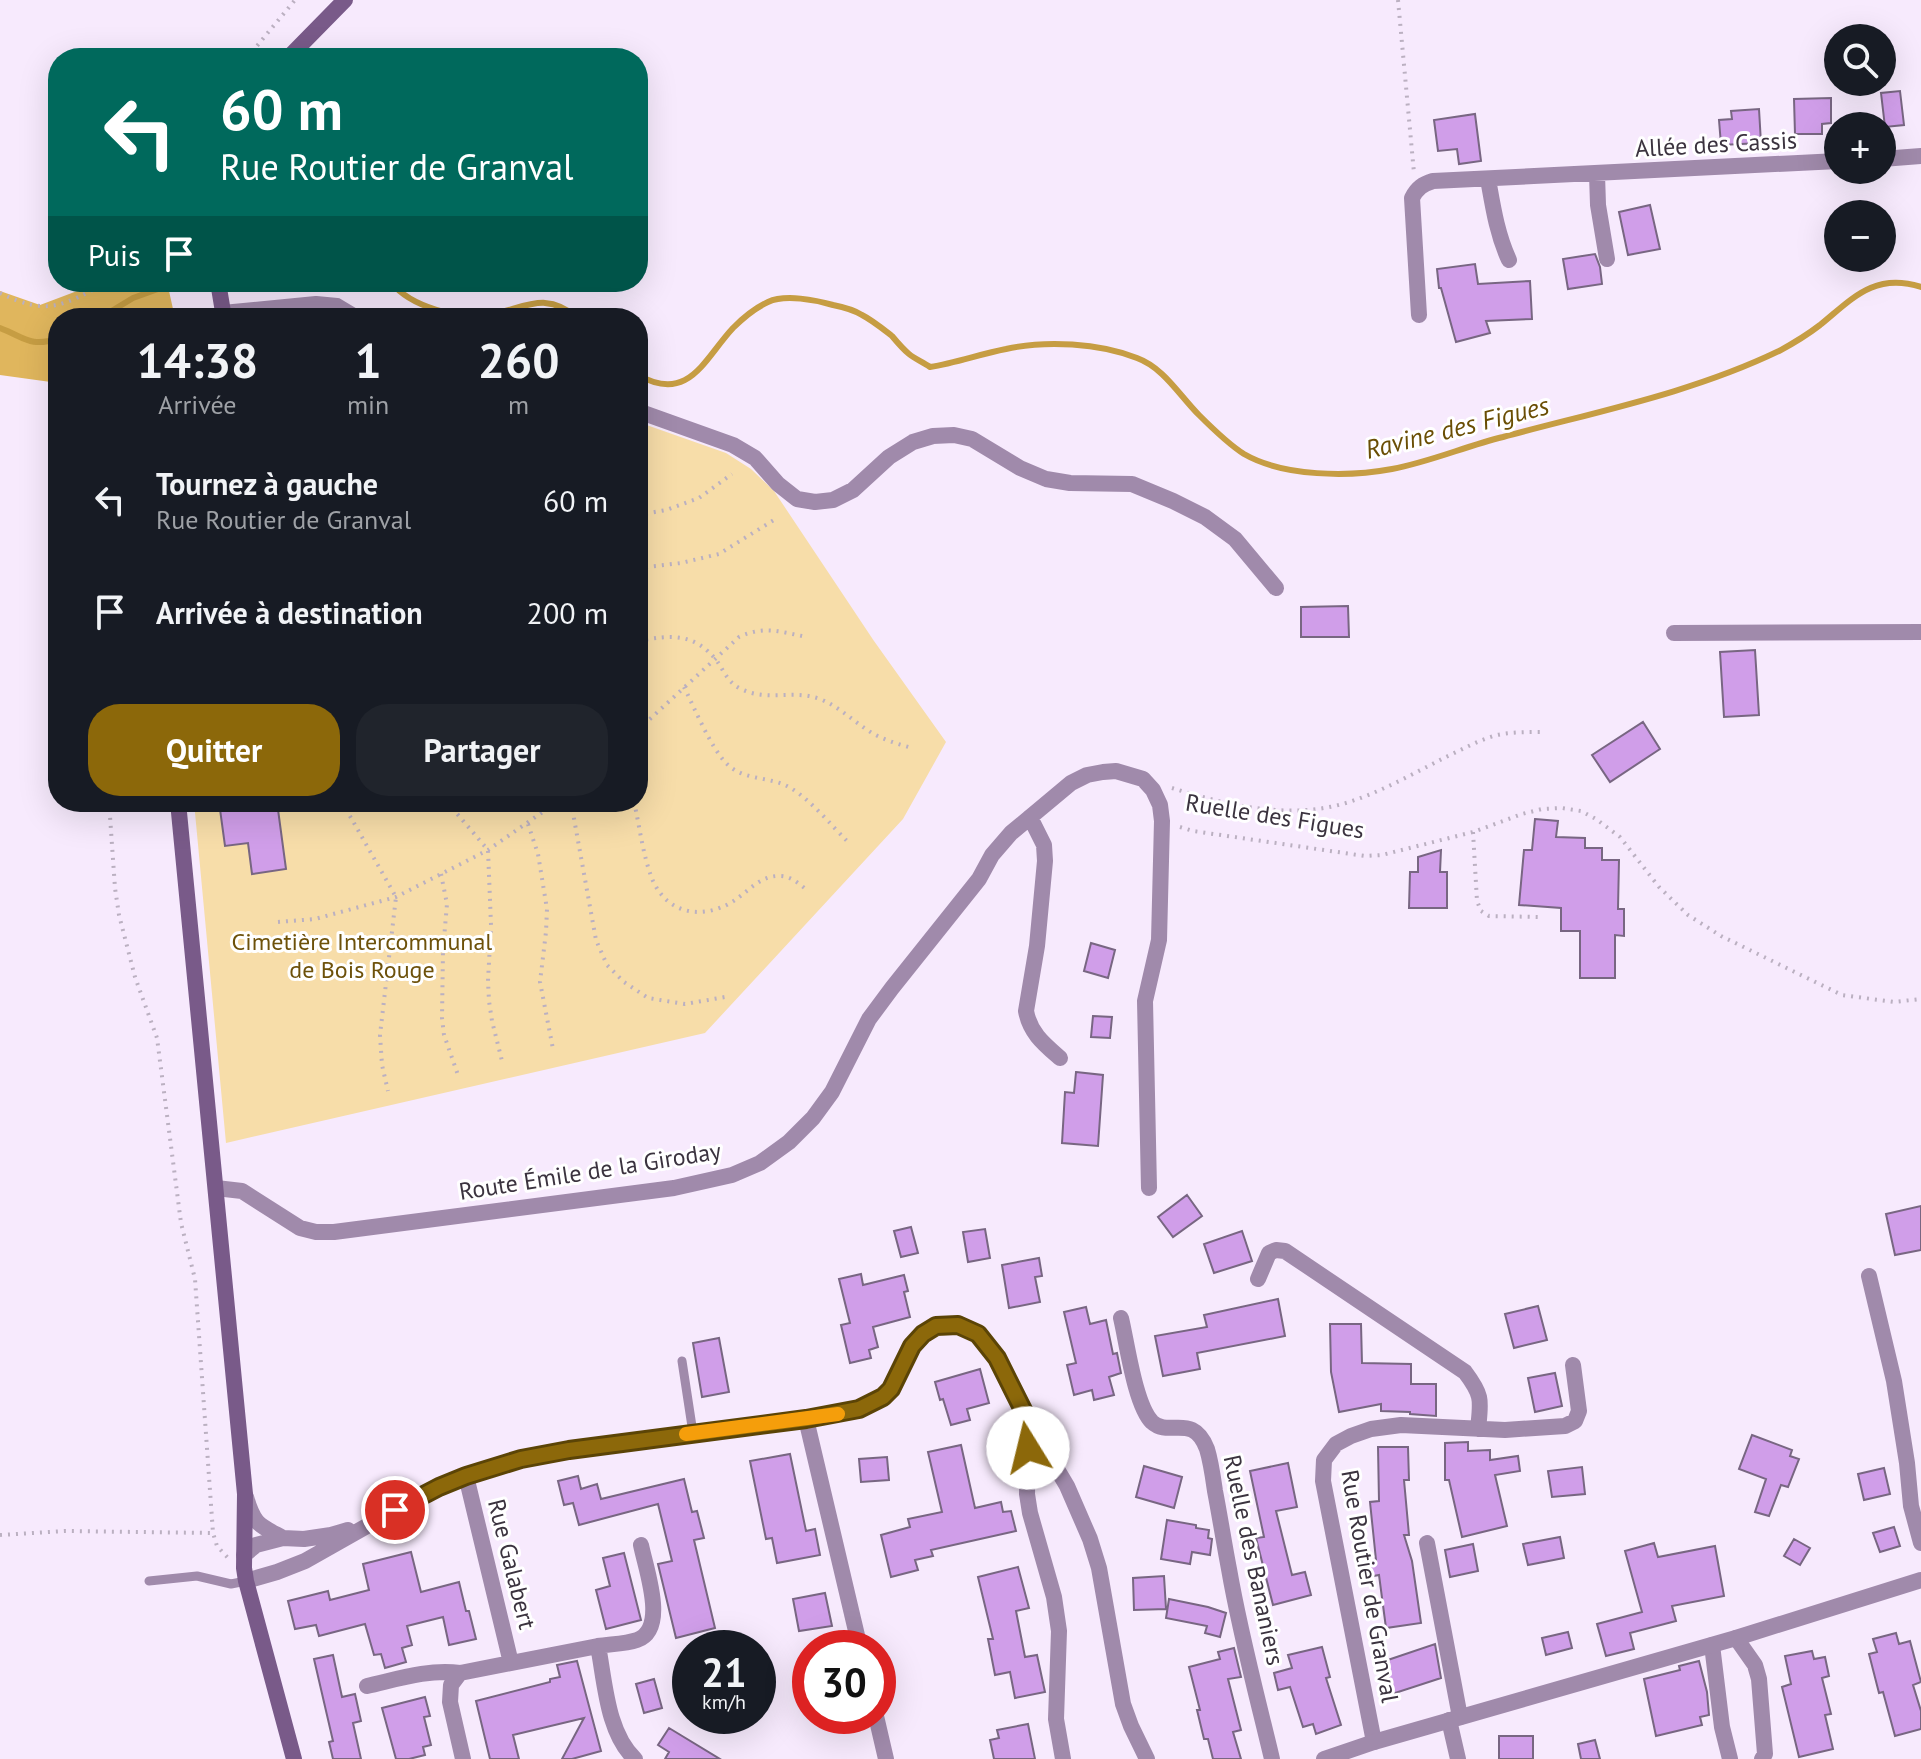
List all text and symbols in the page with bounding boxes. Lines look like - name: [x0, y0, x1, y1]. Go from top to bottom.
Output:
- map controls: [1824, 24, 1896, 272]
- button: search: [1824, 24, 1896, 96]
- text: 60 m: [220, 73, 343, 145]
- icon: left: [88, 80, 192, 184]
- button: +: [1824, 112, 1896, 184]
- street label: Allée des Cassis: [1634, 124, 1798, 164]
- text: Rue Routier de Granval: [220, 143, 574, 190]
- button: −: [1824, 200, 1896, 272]
- icon: arrive: [157, 232, 201, 276]
- text: Puis: [88, 235, 141, 274]
- text: 14:38: [137, 329, 258, 391]
- text: 1: [354, 329, 382, 391]
- text: 260: [478, 329, 559, 391]
- text: Arrivée: [158, 388, 237, 421]
- text: min: [347, 388, 389, 421]
- text: m: [508, 388, 529, 421]
- water label: Ravine des Figues: [1362, 388, 1553, 466]
- text: Tournez à gauche: [156, 464, 378, 503]
- icon: left: [88, 478, 132, 522]
- text: 60 m: [543, 481, 608, 520]
- text: Rue Routier de Granval: [156, 503, 411, 536]
- icon: arrive: [88, 590, 132, 634]
- text: Arrivée à destination: [156, 593, 423, 632]
- text: 200 m: [527, 593, 608, 632]
- button: Quitter: [88, 704, 340, 796]
- button: Partager: [356, 704, 608, 796]
- street label: Ruelle des Figues: [1183, 787, 1367, 845]
- park label: Cimetière Intercommunal de Bois Rouge: [232, 926, 492, 985]
- street label: Route Émile de la Giroday: [457, 1135, 723, 1207]
- position arrow: [986, 1406, 1070, 1490]
- street label: Ruelle des Bananiers: [1217, 1452, 1291, 1668]
- street label: Rue Routier de Granval: [1334, 1467, 1406, 1705]
- pin: [361, 1476, 429, 1544]
- icon: arrive: [373, 1488, 417, 1532]
- street label: Rue Galabert: [481, 1496, 543, 1632]
- speed limit sign: 30: [792, 1630, 896, 1734]
- text: 21: [701, 1646, 747, 1698]
- text: km/h: [702, 1689, 746, 1715]

